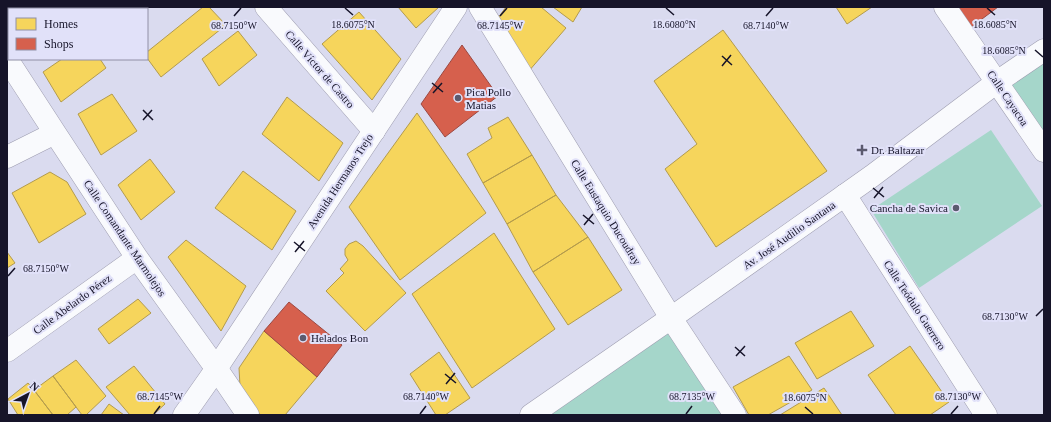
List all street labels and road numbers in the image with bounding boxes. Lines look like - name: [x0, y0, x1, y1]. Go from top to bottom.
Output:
- street label: Calle Víctor de Castro: [283, 28, 357, 110]
- street label: Calle Cayacoa: [985, 68, 1031, 128]
- street label: Avenida Hermanos Trejo: [305, 131, 375, 231]
- street label: Calle Eustaquio Ducoudray: [569, 157, 644, 267]
- street label: Calle Comandante Marmolejos: [82, 178, 168, 298]
- street label: Av. José Audilio Santana: [741, 199, 837, 271]
- street label: Calle Teódulo Guerrero: [882, 258, 949, 352]
- street label: Calle Abelardo Pérez: [31, 272, 113, 336]

